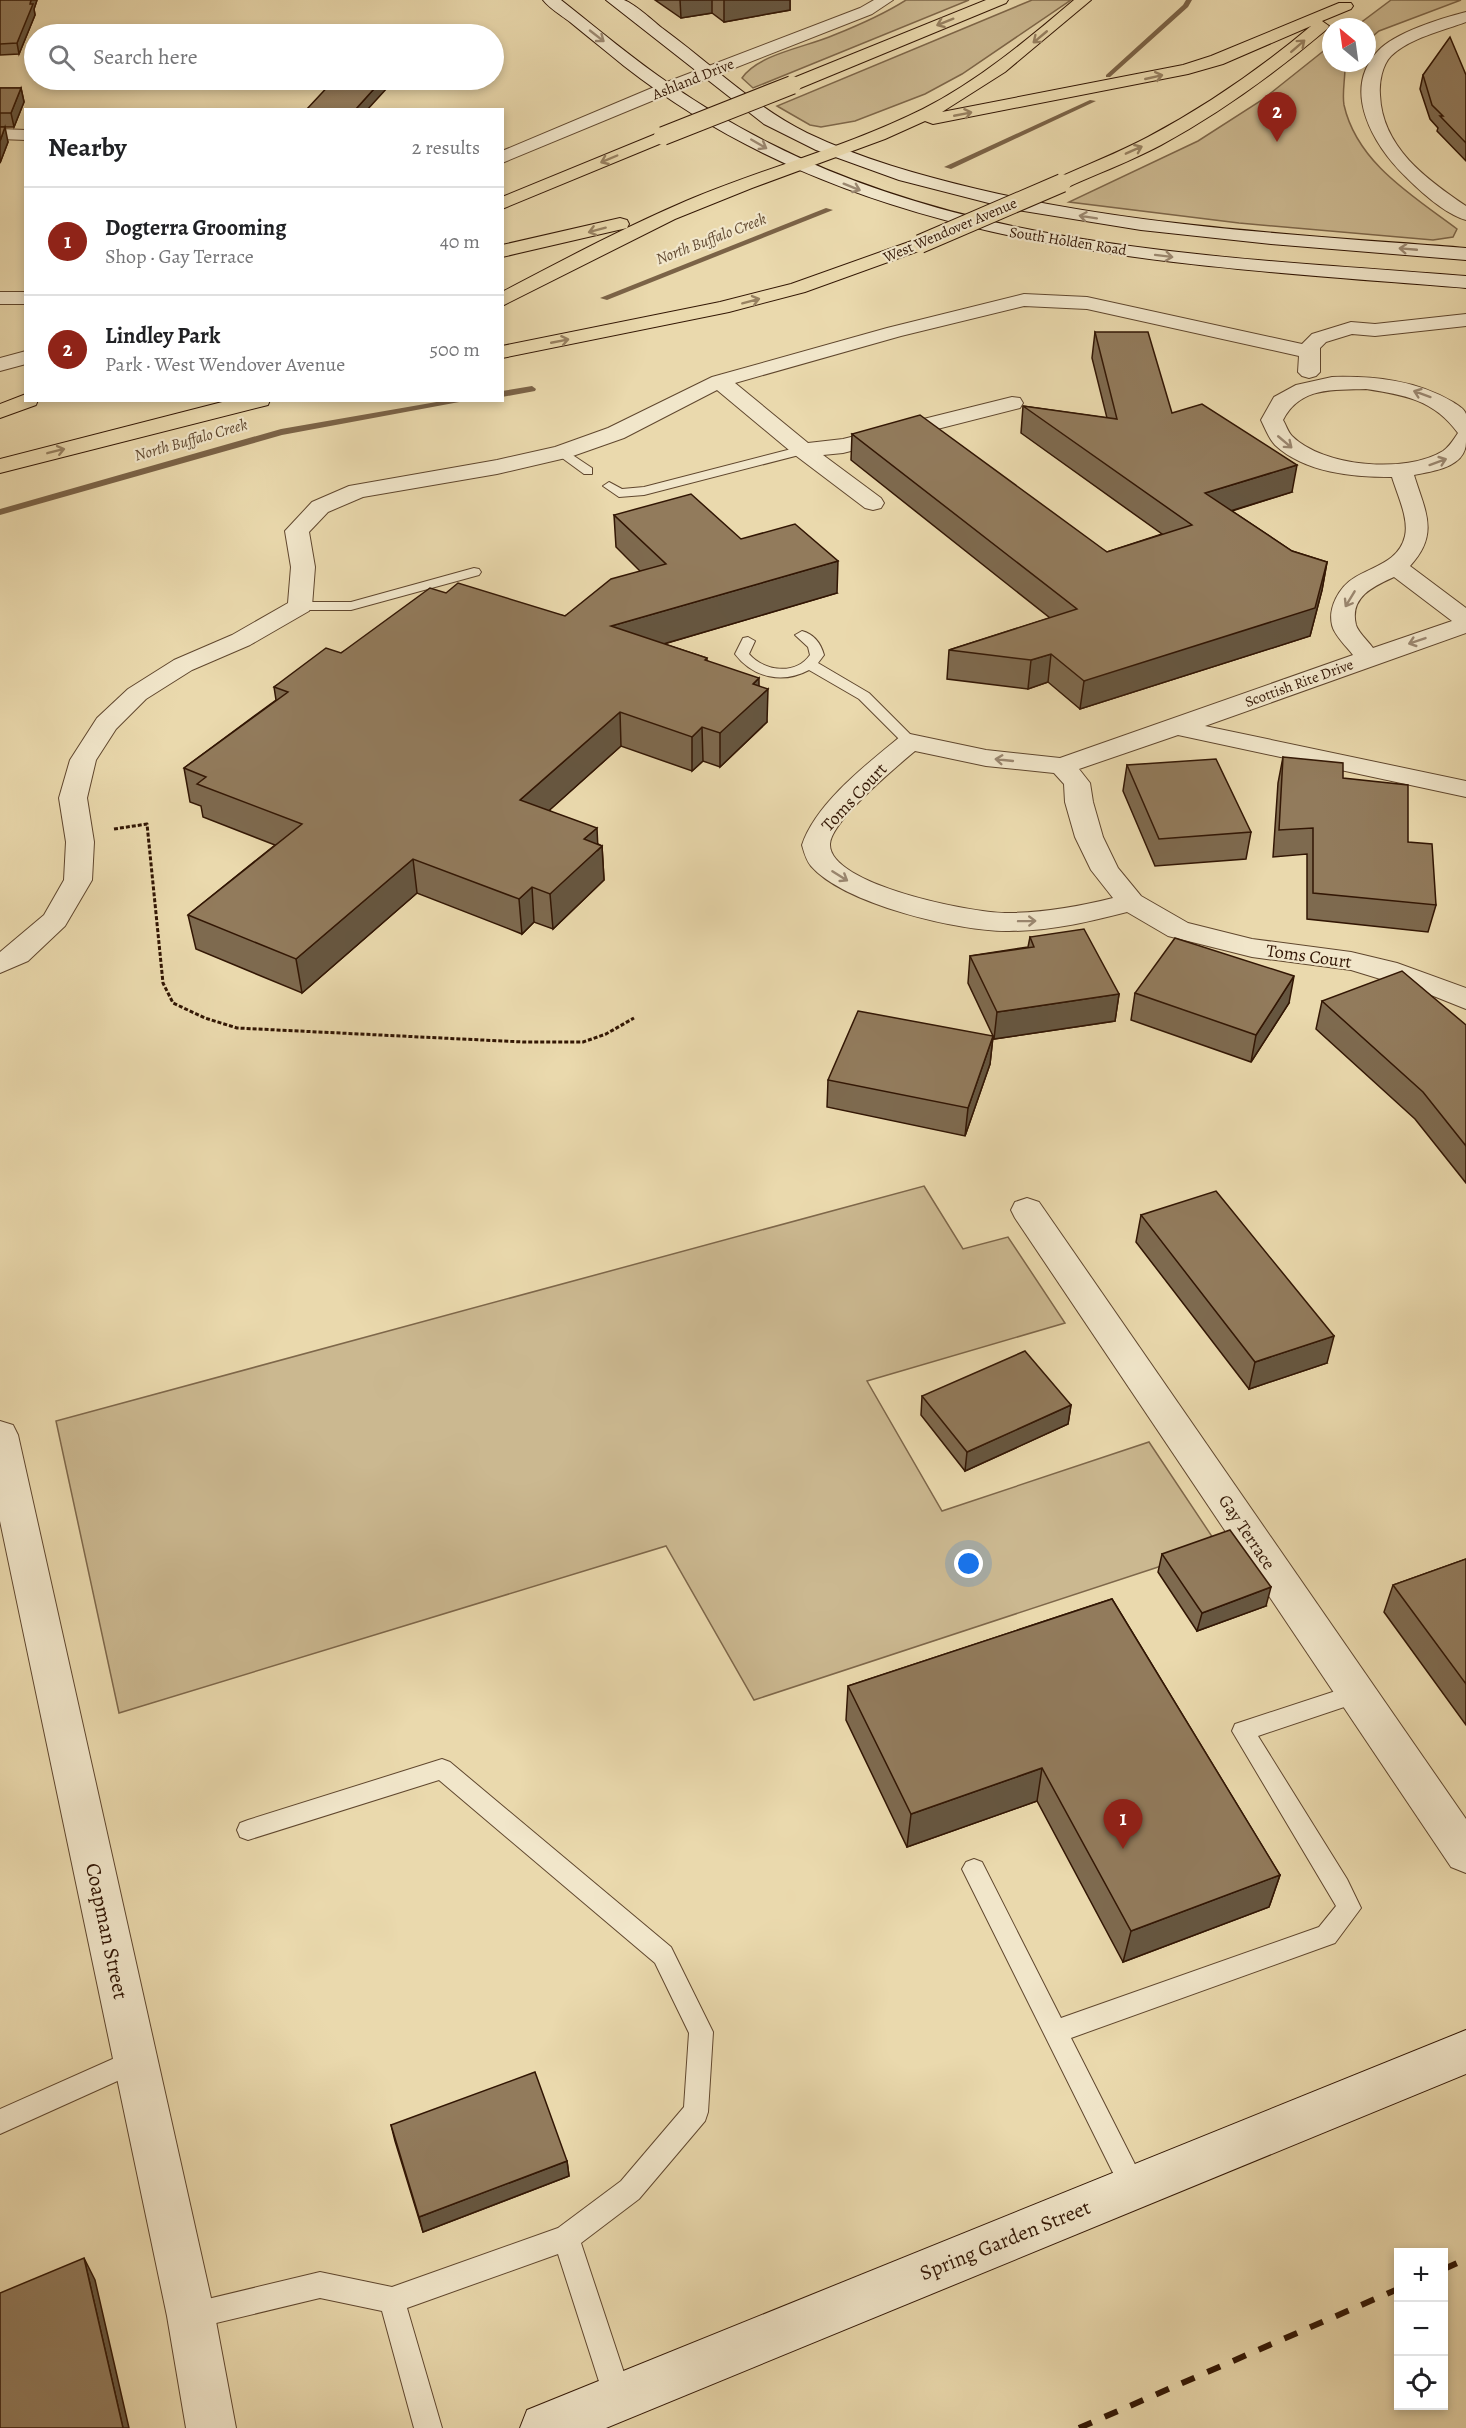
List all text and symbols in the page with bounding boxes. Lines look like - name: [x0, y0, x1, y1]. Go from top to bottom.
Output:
- one-way arrow: [937, 17, 955, 28]
- north arrow: [1322, 18, 1376, 72]
- search box: [24, 24, 504, 90]
- one-way arrow: [589, 30, 605, 43]
- one-way arrow: [1033, 30, 1048, 44]
- one-way arrow: [1290, 39, 1306, 52]
- icon: search: [45, 41, 78, 74]
- text: Search here: [93, 42, 198, 72]
- street label: Ashland Drive: [648, 53, 737, 105]
- one-way arrow: [1145, 71, 1164, 83]
- pin: 2: [1258, 92, 1296, 142]
- one-way arrow: [952, 108, 972, 119]
- text: Nearby: [48, 130, 127, 165]
- text: 2 results: [412, 134, 480, 161]
- one-way arrow: [750, 139, 767, 151]
- one-way arrow: [1125, 144, 1143, 155]
- one-way arrow: [600, 154, 619, 165]
- one-way arrow: [842, 182, 860, 193]
- street label: West Wendover Avenue: [879, 193, 1020, 268]
- water label: North Buffalo Creek: [653, 208, 769, 270]
- one-way arrow: [1079, 212, 1099, 223]
- text: Dogterra Grooming: [105, 213, 286, 243]
- street label: South Holden Road: [1008, 222, 1129, 260]
- one-way arrow: [588, 225, 607, 237]
- text: 1: [64, 228, 71, 255]
- text: 40 m: [440, 228, 480, 255]
- text: Shop · Gay Terrace: [105, 243, 254, 270]
- one-way arrow: [1398, 243, 1418, 254]
- one-way arrow: [1154, 251, 1174, 262]
- one-way arrow: [741, 294, 760, 306]
- text: Lindley Park: [105, 321, 220, 351]
- one-way arrow: [550, 335, 569, 346]
- text: 2: [63, 336, 72, 363]
- text: 500 m: [429, 336, 480, 363]
- text: Park · West Wendover Avenue: [105, 351, 345, 378]
- one-way arrow: [1413, 388, 1432, 399]
- water label: North Buffalo Creek: [132, 413, 250, 467]
- one-way arrow: [1277, 436, 1293, 449]
- one-way arrow: [47, 444, 66, 456]
- one-way arrow: [1428, 455, 1447, 466]
- one-way arrow: [1343, 590, 1355, 607]
- one-way arrow: [1408, 637, 1427, 648]
- street label: Scottish Rite Drive: [1242, 654, 1356, 712]
- one-way arrow: [995, 754, 1015, 765]
- street label: Toms Court: [816, 757, 892, 837]
- one-way arrow: [831, 871, 848, 883]
- one-way arrow: [1017, 915, 1037, 927]
- street label: Toms Court: [1265, 938, 1353, 974]
- street label: Gay Terrace: [1213, 1490, 1281, 1574]
- your location: [954, 1549, 983, 1578]
- pin: 1: [1104, 1800, 1142, 1849]
- street label: Coapman Street: [79, 1860, 135, 2002]
- street label: Spring Garden Street: [915, 2193, 1095, 2287]
- map controls: [1394, 2248, 1448, 2410]
- button: +: [1394, 2248, 1448, 2302]
- button: −: [1394, 2302, 1448, 2356]
- button: locate: [1394, 2356, 1448, 2410]

